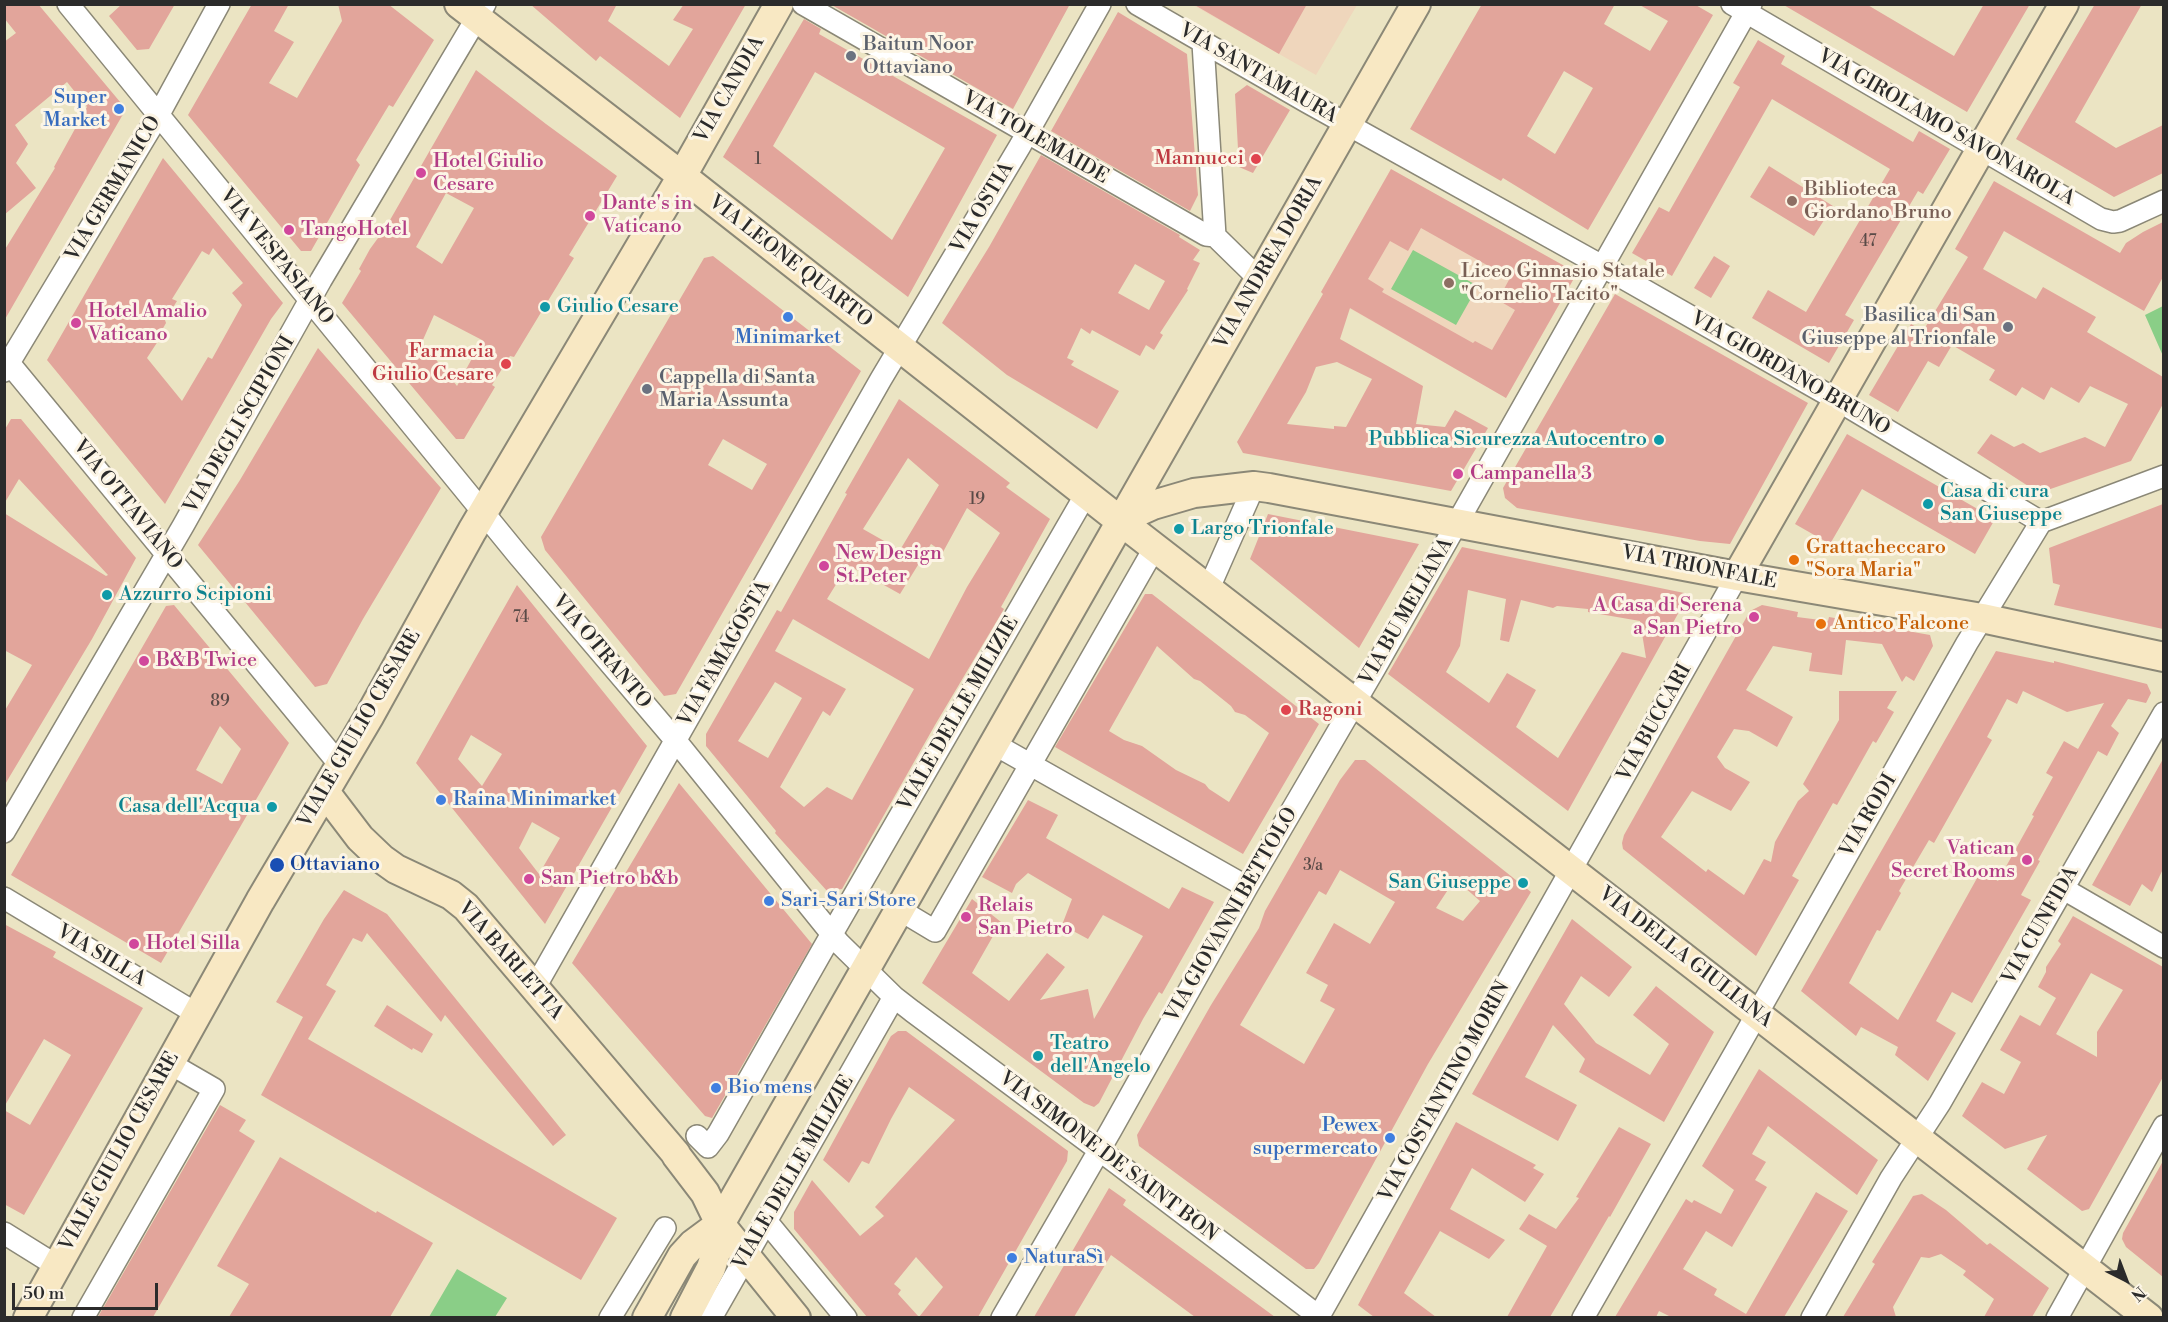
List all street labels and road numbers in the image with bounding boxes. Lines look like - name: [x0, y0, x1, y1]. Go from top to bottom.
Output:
- street label: VIA SANTAMAURA: [1174, 19, 1342, 129]
- street label: VIA CANDIA: [690, 32, 770, 148]
- street label: VIA GIROLAMO SAVONAROLA: [1813, 44, 2079, 212]
- street label: VIA TOLEMAIDE: [958, 86, 1112, 190]
- street label: VIA GERMANICO: [61, 112, 167, 266]
- street label: VIA OSTIA: [946, 158, 1020, 258]
- street label: VIA ANDREA DORIA: [1210, 172, 1328, 354]
- street label: VIA VESPASIANO: [214, 184, 338, 330]
- street label: VIA LEONE QUARTO: [703, 191, 877, 333]
- street label: VIA GIORDANO BRUNO: [1686, 307, 1894, 441]
- street label: VIA DEGLI SCIPIONI: [179, 332, 301, 518]
- street label: VIA OTTAVIANO: [67, 435, 187, 575]
- street label: VIA BU MELIANA: [1355, 534, 1459, 690]
- street label: VIA TRIONFALE: [1619, 541, 1779, 595]
- street label: VIA FAMAGOSTA: [674, 577, 776, 731]
- street label: VIA OTRANTO: [546, 590, 656, 714]
- street label: VIALE DELLE MILIZIE: [893, 612, 1025, 816]
- street label: VIALE GIULIO CESARE: [293, 626, 427, 832]
- street label: VIA BUCCARI: [1613, 660, 1697, 786]
- street label: VIA RODI: [1836, 770, 1902, 862]
- street label: VIA GIOVANNI BETTOLO: [1161, 803, 1303, 1027]
- street label: VIA CUNFIDA: [1998, 863, 2084, 989]
- street label: VIA DELLA GIULIANA: [1593, 883, 1777, 1033]
- street label: VIA BARLETTA: [452, 897, 568, 1025]
- street label: VIA SILLA: [52, 920, 150, 992]
- street label: VIA COSTANTINO MORIN: [1374, 978, 1516, 1206]
- street label: VIALE GIULIO CESARE: [55, 1048, 185, 1256]
- street label: VIA SIMONE DE SAINT BON: [994, 1067, 1222, 1247]
- street label: VIALE DELLE MILIZIE: [728, 1071, 860, 1275]

